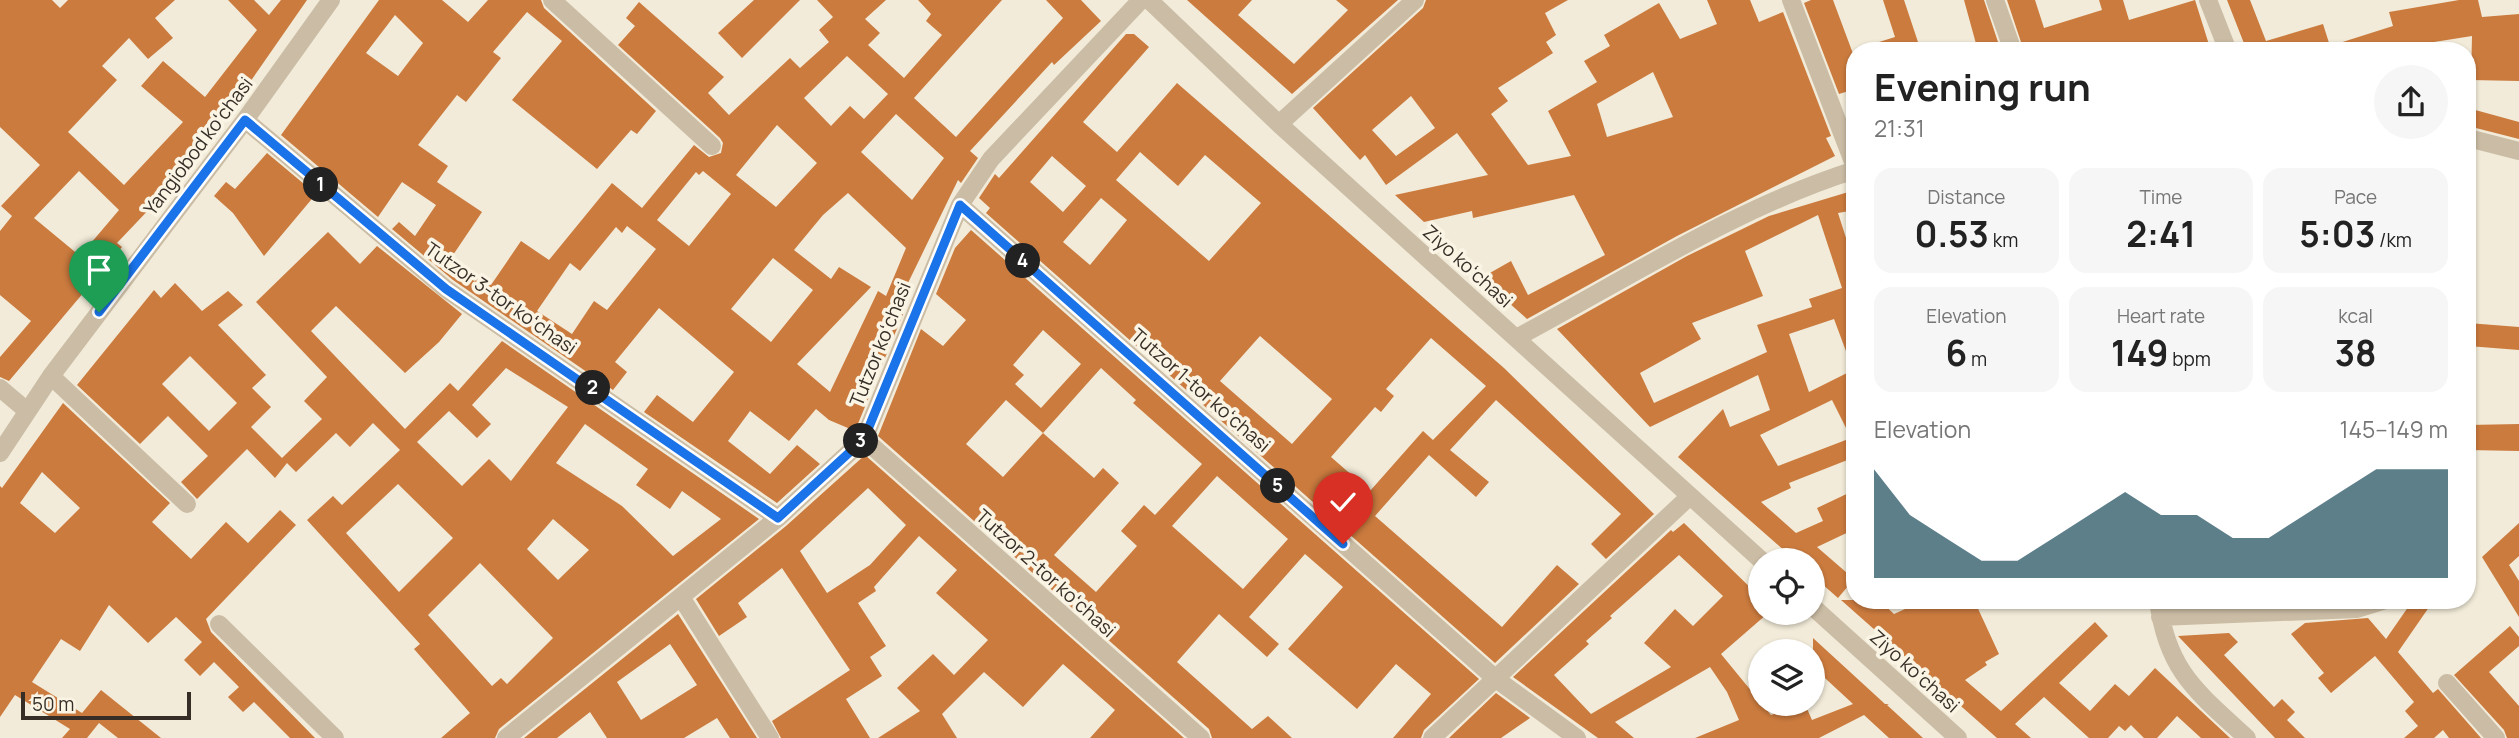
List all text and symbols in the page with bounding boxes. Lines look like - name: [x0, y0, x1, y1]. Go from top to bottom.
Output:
- text: Evening run: [1874, 60, 2091, 112]
- button: share: [2374, 65, 2448, 139]
- street label: Yangiobod koʻchasi: [137, 72, 259, 220]
- text: 21:31: [1874, 112, 1925, 144]
- pin: 1: [304, 168, 338, 202]
- text: 1: [316, 171, 325, 197]
- text: Distance: [1927, 184, 2005, 210]
- text: Time: [2140, 184, 2182, 210]
- text: Pace: [2334, 184, 2377, 210]
- text: 0.53: [1914, 210, 1989, 258]
- text: 2:41: [2126, 210, 2196, 258]
- text: 5:03: [2299, 210, 2375, 258]
- street label: Ziyo koʻchasi: [1418, 219, 1518, 313]
- text: km: [1989, 227, 2018, 253]
- text: /km: [2375, 227, 2412, 253]
- street label: Tutzor 3-tor koʻchasi: [420, 236, 582, 360]
- pin: [69, 240, 129, 312]
- pin: 4: [1006, 244, 1040, 278]
- text: 4: [1017, 247, 1028, 273]
- icon: arrive: [80, 251, 118, 289]
- street label: Tutzor koʻchasi: [843, 278, 917, 410]
- text: Elevation: [1926, 303, 2006, 329]
- text: Heart rate: [2117, 303, 2205, 329]
- text: kcal: [2338, 303, 2373, 329]
- street label: Tutzor 1-tor koʻchasi: [1126, 322, 1276, 458]
- text: 6: [1945, 329, 1967, 377]
- text: 149: [2111, 329, 2169, 377]
- text: 38: [2335, 329, 2377, 377]
- text: m: [1967, 346, 1987, 372]
- text: bpm: [2169, 346, 2211, 372]
- pin: 2: [576, 370, 610, 406]
- text: 2: [587, 374, 598, 400]
- text: Elevation: [1874, 413, 1971, 445]
- text: 145–149 m: [2340, 413, 2448, 445]
- pin: 3: [844, 424, 878, 458]
- text: 3: [855, 427, 866, 453]
- pin: 5: [1260, 468, 1296, 504]
- text: 5: [1272, 472, 1283, 498]
- pin: [1313, 472, 1373, 544]
- icon: check: [1324, 483, 1362, 521]
- street label: Tutzor 2-tor koʻchasi: [970, 503, 1122, 643]
- map controls: [1748, 548, 1825, 716]
- button: locate: [1748, 548, 1825, 625]
- street label: Ziyo koʻchasi: [1865, 624, 1965, 718]
- button: layers: [1748, 639, 1825, 716]
- scale bar: [21, 689, 191, 721]
- text: 50 m: [32, 691, 74, 717]

